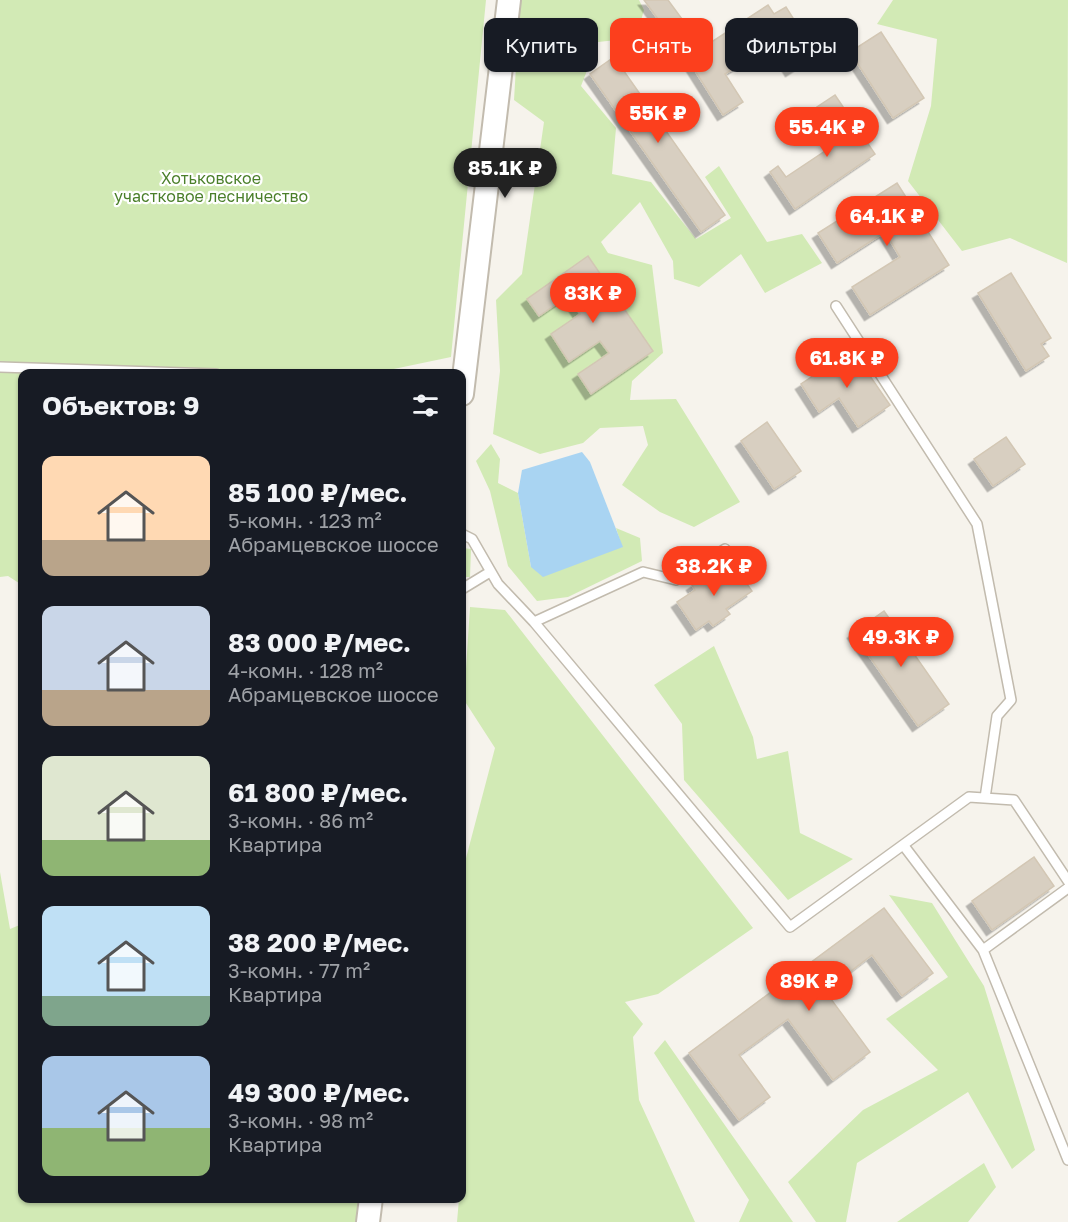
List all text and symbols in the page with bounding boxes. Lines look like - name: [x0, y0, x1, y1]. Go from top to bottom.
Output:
- chip: Купить: [484, 18, 598, 72]
- chip: Снять: [610, 18, 713, 72]
- chip: Фильтры: [725, 18, 858, 72]
- pin: 55K ₽: [616, 93, 700, 144]
- text: 55K ₽: [629, 100, 687, 124]
- pin: 55.4K ₽: [772, 107, 882, 158]
- text: 55.4K ₽: [789, 114, 865, 138]
- pin: 85.1K ₽: [450, 148, 560, 199]
- text: 85.1K ₽: [468, 155, 542, 179]
- park label: Хотьковское участковое лесничество: [114, 168, 308, 206]
- pin: 64.1K ₽: [832, 196, 942, 247]
- text: 64.1K ₽: [850, 203, 924, 227]
- pin: 83K ₽: [551, 273, 635, 324]
- text: 83K ₽: [564, 280, 622, 304]
- pin: 61.8K ₽: [792, 338, 902, 389]
- text: 61.8K ₽: [809, 345, 885, 369]
- icon: filters: [409, 389, 442, 422]
- text: Объектов: 9: [42, 390, 200, 421]
- text: 85 100 ₽/мес.: [228, 477, 408, 508]
- icon: home: [90, 480, 162, 552]
- text: 5-комн. · 123 m²: [228, 508, 382, 532]
- text: Абрамцевское шоссе: [228, 532, 439, 556]
- pin: 38.2K ₽: [659, 546, 769, 597]
- text: 38.2K ₽: [676, 553, 752, 577]
- pin: 49.3K ₽: [846, 617, 956, 668]
- text: 49.3K ₽: [863, 624, 939, 648]
- text: 83 000 ₽/мес.: [228, 627, 411, 658]
- icon: home: [90, 630, 162, 702]
- text: 4-комн. · 128 m²: [228, 658, 383, 682]
- text: Абрамцевское шоссе: [228, 682, 439, 706]
- text: 61 800 ₽/мес.: [228, 777, 408, 808]
- icon: home: [90, 780, 162, 852]
- text: 3-комн. · 86 m²: [228, 808, 373, 832]
- text: Квартира: [228, 832, 322, 856]
- text: 38 200 ₽/мес.: [228, 927, 410, 958]
- icon: home: [90, 930, 162, 1002]
- text: 3-комн. · 77 m²: [228, 958, 370, 982]
- pin: 89K ₽: [767, 961, 851, 1012]
- text: 89K ₽: [780, 968, 838, 992]
- text: Квартира: [228, 982, 322, 1006]
- text: 49 300 ₽/мес.: [228, 1077, 410, 1108]
- icon: home: [90, 1080, 162, 1152]
- text: 3-комн. · 98 m²: [228, 1108, 373, 1132]
- text: Квартира: [228, 1132, 322, 1156]

